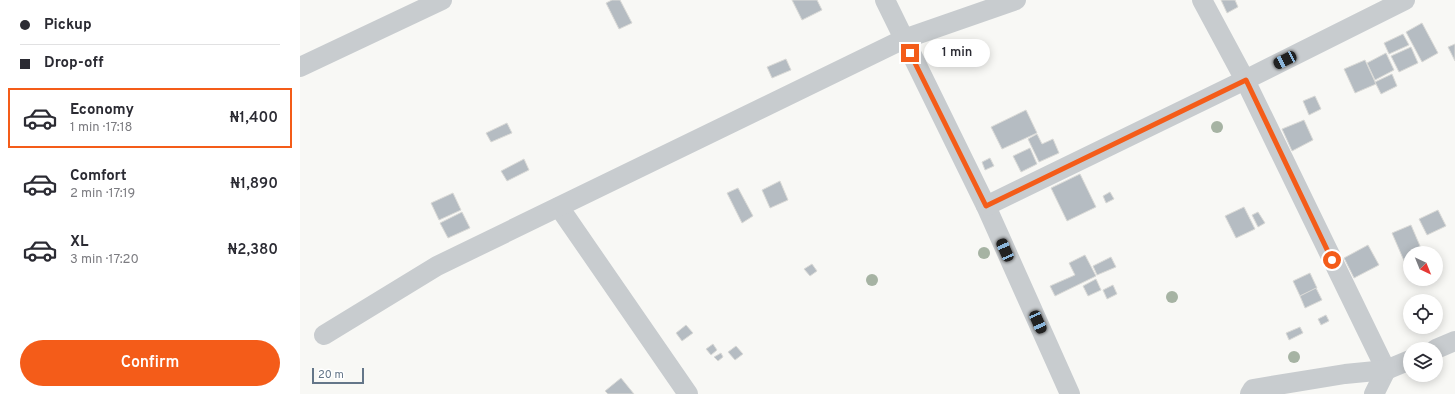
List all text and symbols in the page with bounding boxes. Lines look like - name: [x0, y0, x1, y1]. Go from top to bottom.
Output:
- text: Pickup: [44, 16, 92, 35]
- callout: 1 min: [924, 39, 990, 67]
- route end: [901, 44, 919, 62]
- text: 1 min: [942, 45, 972, 61]
- car: [1272, 49, 1298, 71]
- text: Drop-off: [44, 54, 104, 73]
- icon: car: [22, 100, 58, 136]
- text: Economy: [70, 101, 134, 120]
- text: ₦1,400: [229, 109, 278, 128]
- text: 1 min · 17:18: [70, 120, 132, 136]
- icon: car: [22, 166, 58, 202]
- text: Comfort: [70, 167, 127, 186]
- text: ₦1,890: [230, 175, 278, 194]
- text: 2 min · 17:19: [70, 186, 135, 202]
- icon: car: [22, 232, 58, 268]
- text: XL: [70, 233, 88, 252]
- car: [995, 237, 1015, 263]
- text: ₦2,380: [227, 241, 278, 260]
- north arrow: [1403, 246, 1443, 286]
- map controls: [1403, 246, 1443, 382]
- route start: [1323, 251, 1341, 269]
- text: 3 min · 17:20: [70, 252, 139, 268]
- button: locate: [1403, 294, 1443, 334]
- car: [1028, 309, 1048, 335]
- button: Confirm: [20, 340, 280, 386]
- button: layers: [1403, 342, 1443, 382]
- scale bar: [312, 366, 364, 385]
- text: 20 m: [318, 368, 344, 382]

